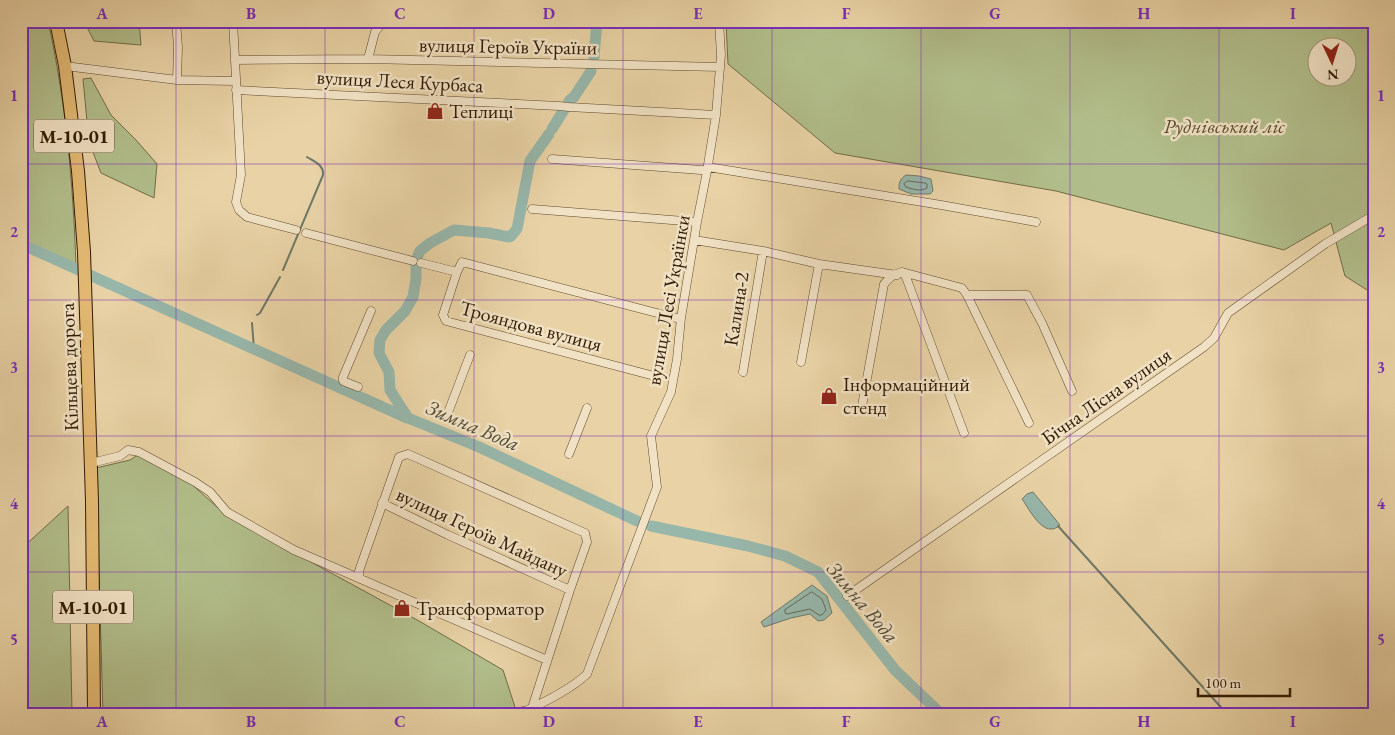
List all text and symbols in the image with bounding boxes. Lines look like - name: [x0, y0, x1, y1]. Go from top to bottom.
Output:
- text: A: [95, 3, 108, 24]
- text: B: [246, 3, 256, 24]
- text: C: [394, 3, 406, 24]
- text: D: [543, 3, 555, 24]
- text: E: [693, 3, 703, 24]
- text: F: [842, 3, 851, 24]
- text: G: [989, 3, 1001, 24]
- text: H: [1138, 3, 1151, 24]
- text: I: [1290, 3, 1296, 24]
- street label: вулиця Героїв України: [419, 31, 598, 61]
- north arrow: [1308, 38, 1358, 88]
- street label: вулиця Леся Курбаса: [316, 64, 484, 98]
- text: N: [1326, 66, 1339, 84]
- text: 1: [10, 85, 18, 106]
- text: 1: [1377, 85, 1385, 106]
- place label: Теплиці: [449, 98, 514, 124]
- shop icon: Теплиці: [425, 101, 445, 121]
- park label: Руднівський ліс: [1164, 113, 1285, 139]
- road number: М-10-01: [34, 120, 114, 152]
- street label: вулиця Лесі Українки: [640, 212, 696, 387]
- text: 2: [10, 221, 19, 242]
- text: 2: [1377, 221, 1386, 242]
- street label: Калина-2: [717, 270, 755, 348]
- street label: Трояндова вулиця: [457, 295, 605, 357]
- street label: Кільцева дорога: [54, 302, 84, 432]
- street label: Бічна Лісна вулиця: [1036, 341, 1176, 451]
- text: 3: [10, 357, 18, 378]
- text: 3: [1377, 357, 1385, 378]
- place label: Інформаційний стенд: [843, 371, 970, 420]
- shop icon: Інформаційний стенд: [819, 386, 839, 406]
- water label: Зимна Вода: [422, 393, 524, 457]
- street label: вулиця Героїв Майдану: [392, 481, 572, 583]
- text: 4: [10, 493, 19, 514]
- text: 4: [1377, 493, 1386, 514]
- water label: Зимна Вода: [821, 555, 905, 649]
- road number: М-10-01: [53, 590, 133, 624]
- place label: Трансформатор: [416, 595, 544, 621]
- shop icon: Трансформатор: [392, 598, 412, 618]
- text: 5: [10, 629, 18, 650]
- text: 5: [1377, 629, 1385, 650]
- scale bar: [1198, 665, 1290, 697]
- text: 100 m: [1205, 673, 1242, 692]
- text: A: [95, 711, 108, 732]
- text: B: [246, 711, 256, 732]
- text: C: [394, 711, 406, 732]
- text: D: [543, 711, 555, 732]
- text: E: [693, 711, 703, 732]
- text: F: [842, 711, 851, 732]
- text: G: [989, 711, 1001, 732]
- text: H: [1138, 711, 1151, 732]
- text: I: [1290, 711, 1296, 732]

